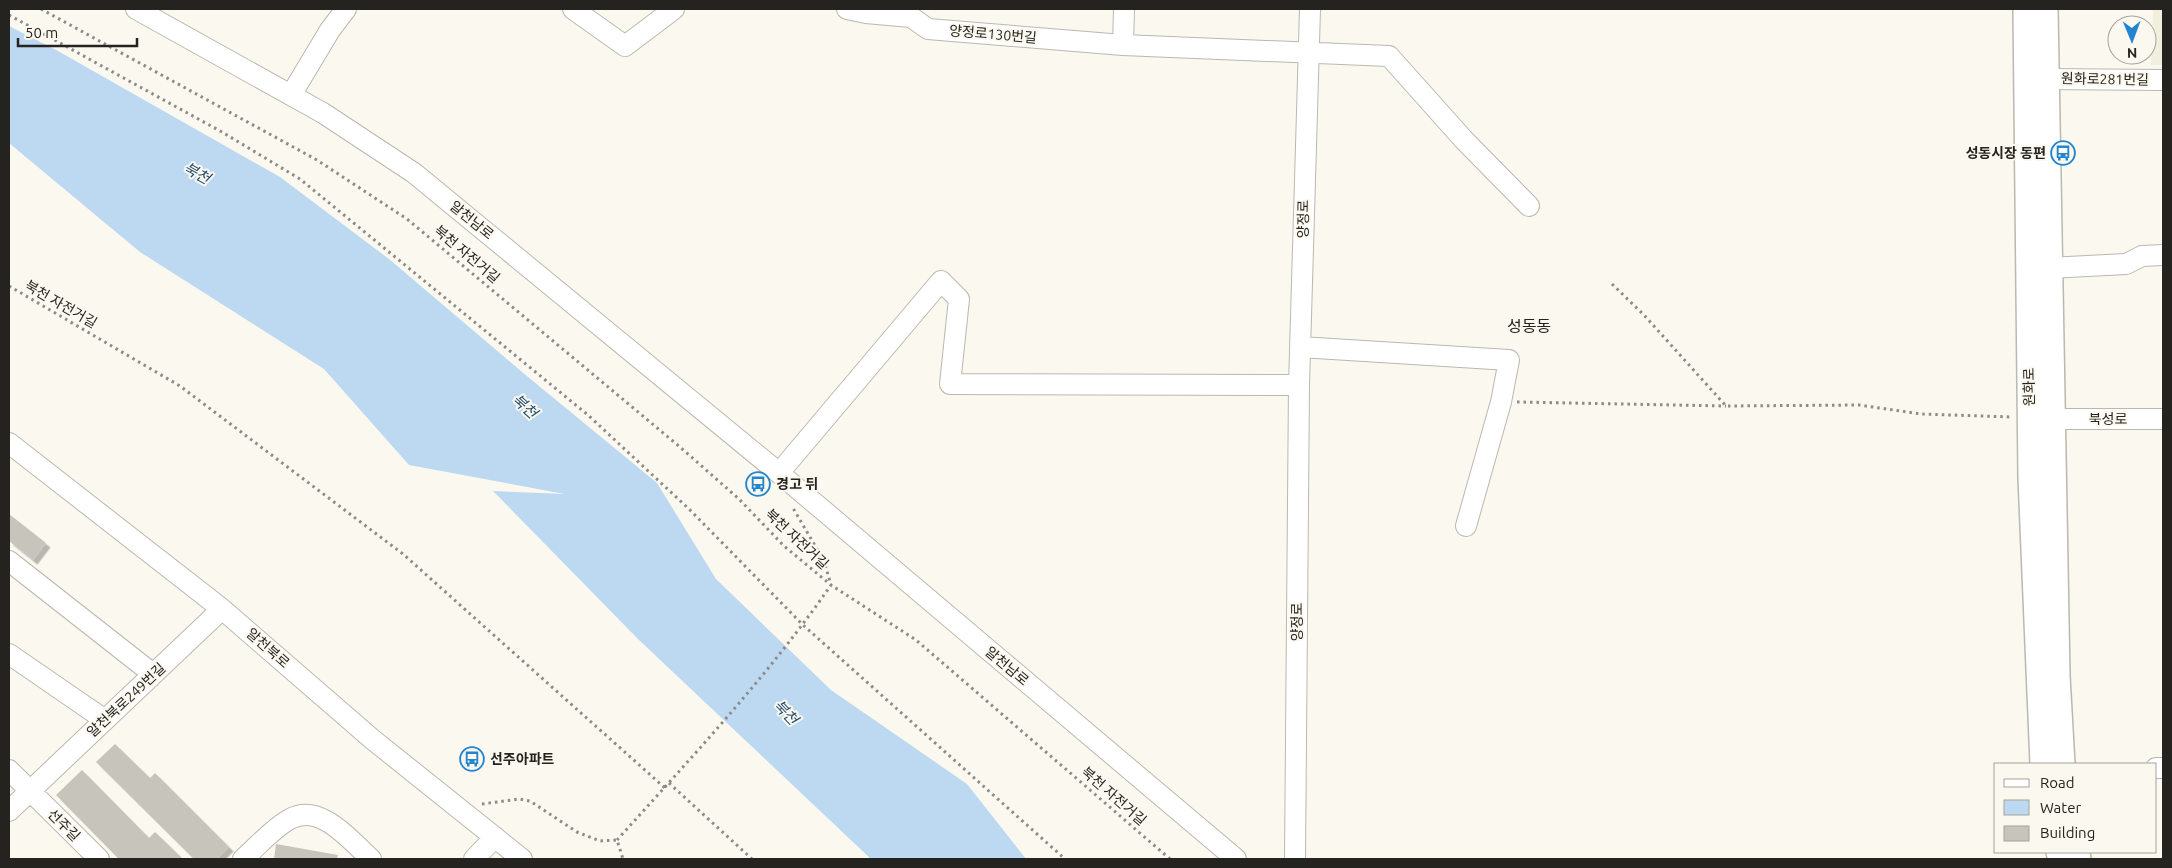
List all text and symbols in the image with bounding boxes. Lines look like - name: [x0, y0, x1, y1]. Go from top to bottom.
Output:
- scale bar: [18, 15, 136, 47]
- north arrow: [2107, 15, 2157, 65]
- street label: 양정로130번길: [948, 22, 1038, 46]
- text: 50 m: [25, 24, 58, 41]
- text: N: [2127, 45, 2138, 61]
- street label: 원화로281번길: [2061, 70, 2149, 88]
- bus stop icon: 성동시장 동편: [2050, 140, 2076, 166]
- place label: 성동시장 동편: [1965, 145, 2046, 161]
- water label: 북천: [181, 159, 215, 188]
- street label: 알천남로: [447, 198, 497, 243]
- street label: 양정로: [1295, 199, 1311, 238]
- street label: 북천 자전거길: [431, 222, 503, 286]
- street label: 북천 자전거길: [22, 277, 100, 331]
- district label: 성동동: [1507, 317, 1551, 335]
- street label: 원화로: [2021, 367, 2037, 406]
- water label: 북천: [509, 390, 543, 423]
- street label: 북성로: [2089, 411, 2127, 427]
- bus stop icon: 경고 뒤: [745, 471, 771, 497]
- place label: 경고 뒤: [776, 476, 818, 492]
- street label: 북천 자전거길: [762, 506, 832, 572]
- street label: 양정로: [1289, 603, 1305, 641]
- street label: 알천북로: [243, 625, 293, 671]
- street label: 알천남로: [982, 643, 1032, 689]
- street label: 알천북로249번길: [84, 660, 168, 740]
- water label: 북천: [770, 696, 803, 729]
- bus stop icon: 선주아파트: [459, 746, 485, 772]
- place label: 선주아파트: [490, 751, 555, 767]
- legend: [1994, 763, 2157, 853]
- street label: 북천 자전거길: [1078, 764, 1150, 828]
- text: Road: [2040, 774, 2075, 791]
- text: Water: [2040, 799, 2081, 816]
- street label: 선주길: [45, 806, 83, 844]
- text: Building: [2040, 824, 2095, 841]

